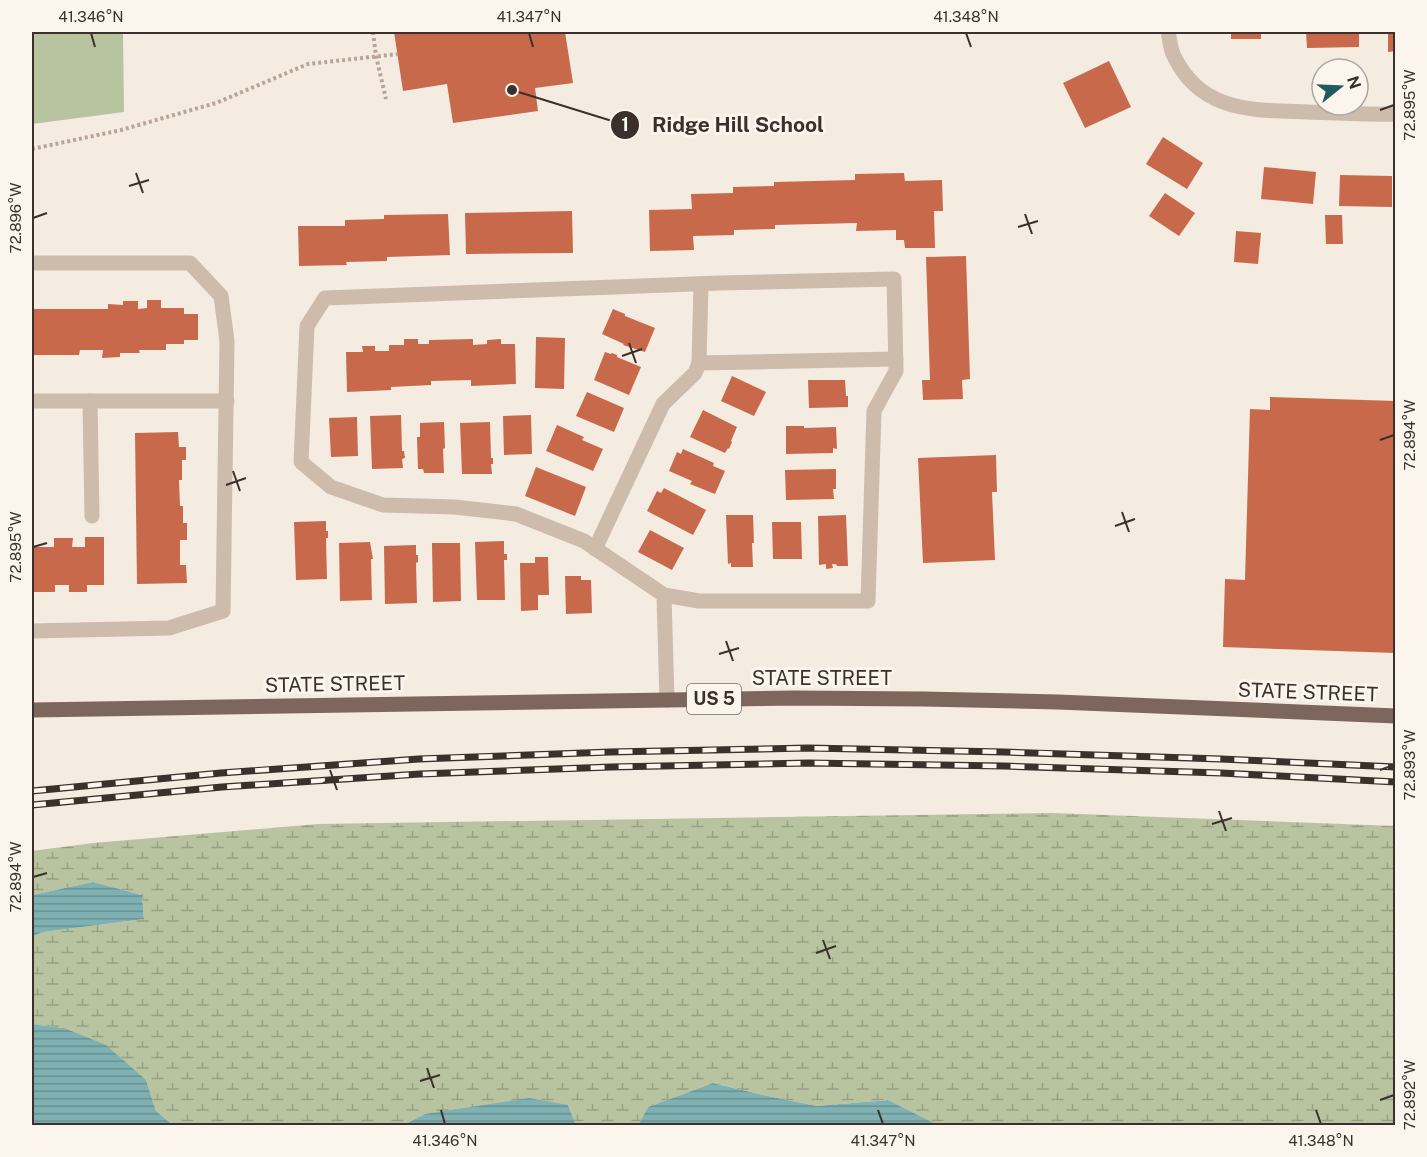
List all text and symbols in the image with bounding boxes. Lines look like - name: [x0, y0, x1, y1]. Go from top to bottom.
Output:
- text: 41.346°N: [58, 8, 124, 25]
- text: 41.347°N: [496, 8, 562, 25]
- text: 41.348°N: [933, 8, 999, 25]
- north arrow: [1310, 57, 1370, 117]
- text: 72.895°W: [1401, 69, 1418, 141]
- text: N: [1343, 74, 1365, 91]
- callout: Ridge Hill School: [610, 105, 837, 144]
- text: Ridge Hill School: [652, 112, 824, 137]
- text: 1: [621, 114, 629, 135]
- text: 72.896°W: [7, 183, 24, 253]
- text: 72.894°W: [1401, 399, 1418, 471]
- text: 72.895°W: [7, 511, 24, 583]
- street label: STATE STREET: [752, 666, 892, 690]
- street label: STATE STREET: [265, 671, 406, 697]
- street label: STATE STREET: [1237, 678, 1379, 706]
- road number: US 5: [687, 684, 741, 714]
- text: 72.893°W: [1401, 729, 1418, 801]
- text: 72.894°W: [7, 841, 24, 913]
- text: 72.892°W: [1401, 1060, 1418, 1130]
- text: 41.346°N: [412, 1132, 478, 1149]
- text: 41.347°N: [850, 1132, 916, 1149]
- text: 41.348°N: [1288, 1132, 1354, 1149]

